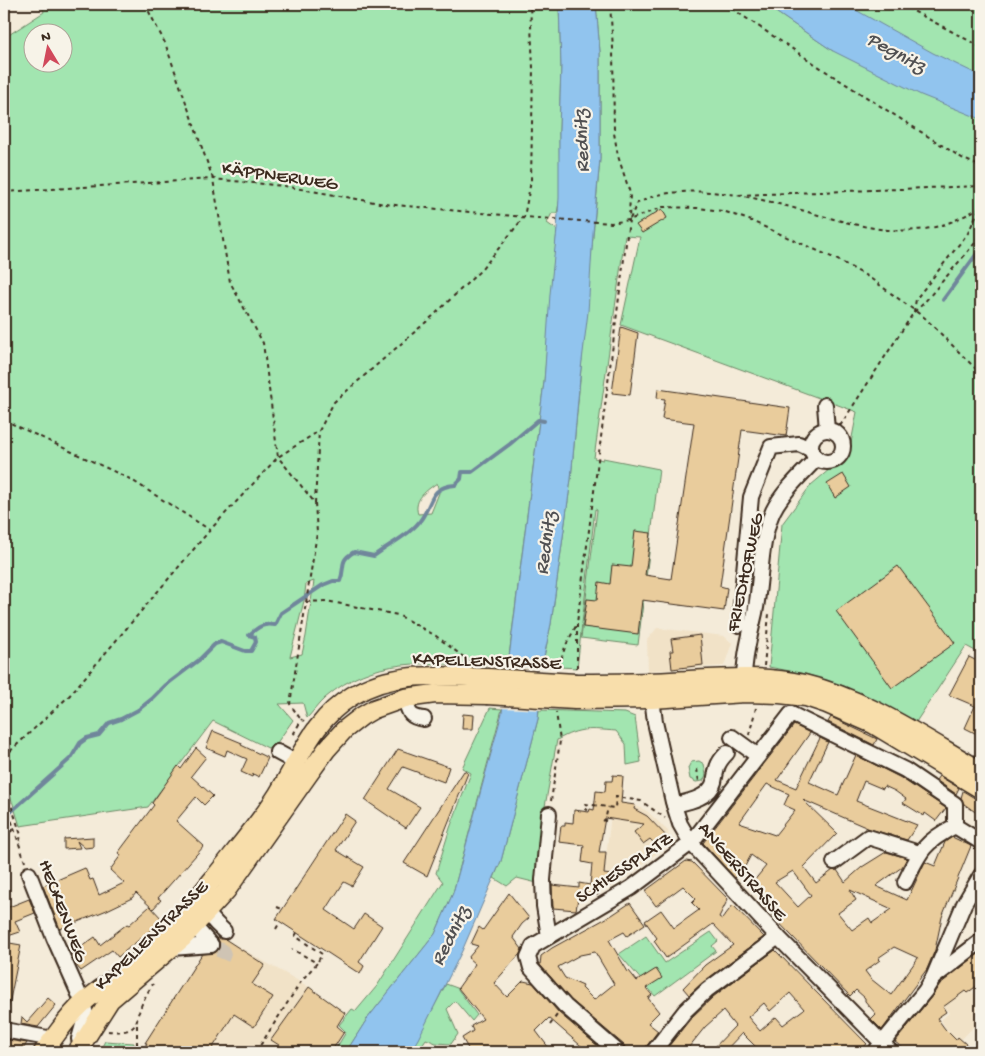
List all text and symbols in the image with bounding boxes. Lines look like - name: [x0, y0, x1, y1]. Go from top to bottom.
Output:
- north arrow: [22, 22, 72, 72]
- text: N: [40, 28, 52, 47]
- water label: Pegnitz: [862, 29, 930, 80]
- water label: Rednitz: [571, 108, 596, 173]
- street label: KÄPPNERWEG: [220, 158, 340, 197]
- water label: Rednitz: [532, 509, 563, 576]
- street label: FRIEDHOFWEG: [722, 510, 770, 635]
- street label: KAPELLENSTRASSE: [412, 648, 563, 677]
- street label: ANGERSTRASSE: [692, 818, 792, 928]
- street label: SCHIESSPLATZ: [572, 828, 678, 910]
- street label: HECKENWEG: [32, 857, 92, 967]
- street label: KAPELLENSTRASSE: [91, 876, 215, 997]
- water label: Rednitz: [427, 902, 477, 970]

